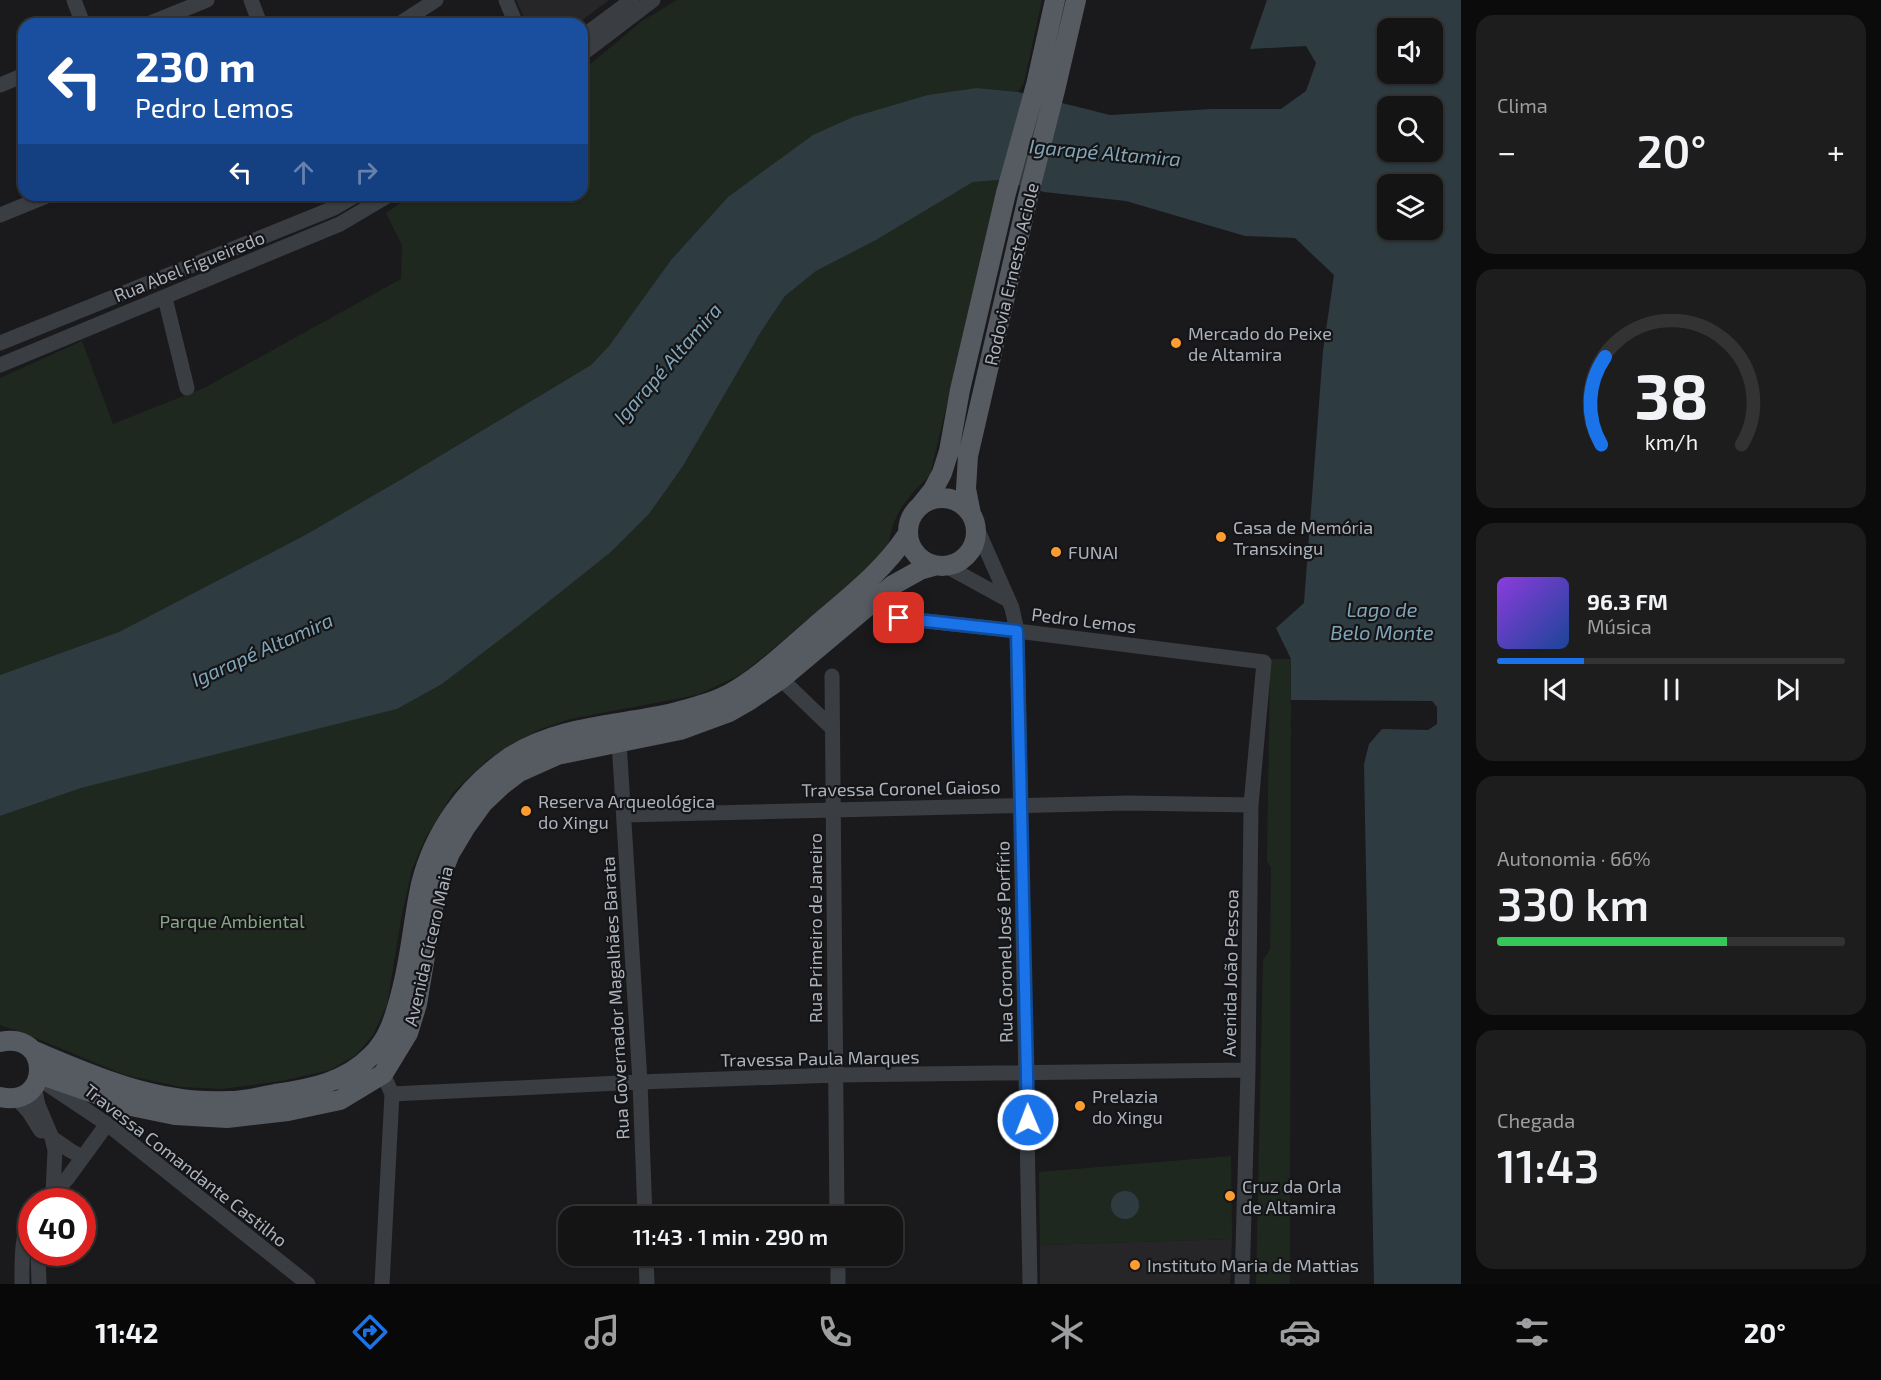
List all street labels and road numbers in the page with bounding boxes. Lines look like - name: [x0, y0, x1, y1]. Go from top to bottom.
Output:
- street label: Rodovia Ernesto Aciole: [979, 181, 1043, 367]
- street label: Rua Abel Figueiredo: [110, 226, 268, 306]
- street label: Pedro Lemos: [1030, 603, 1138, 637]
- street label: Travessa Coronel Gaioso: [801, 775, 1001, 801]
- street label: Rua Primeiro de Janeiro: [804, 833, 826, 1023]
- street label: Rua Coronel José Porfírio: [991, 841, 1017, 1043]
- street label: Rua Governador Magalhães Barata: [597, 856, 633, 1140]
- street label: Avenida Cícero Maia: [399, 864, 457, 1028]
- street label: Avenida João Pessoa: [1218, 889, 1242, 1057]
- street label: Travessa Paula Marques: [720, 1045, 920, 1071]
- street label: Travessa Comandante Castilho: [80, 1079, 292, 1251]

